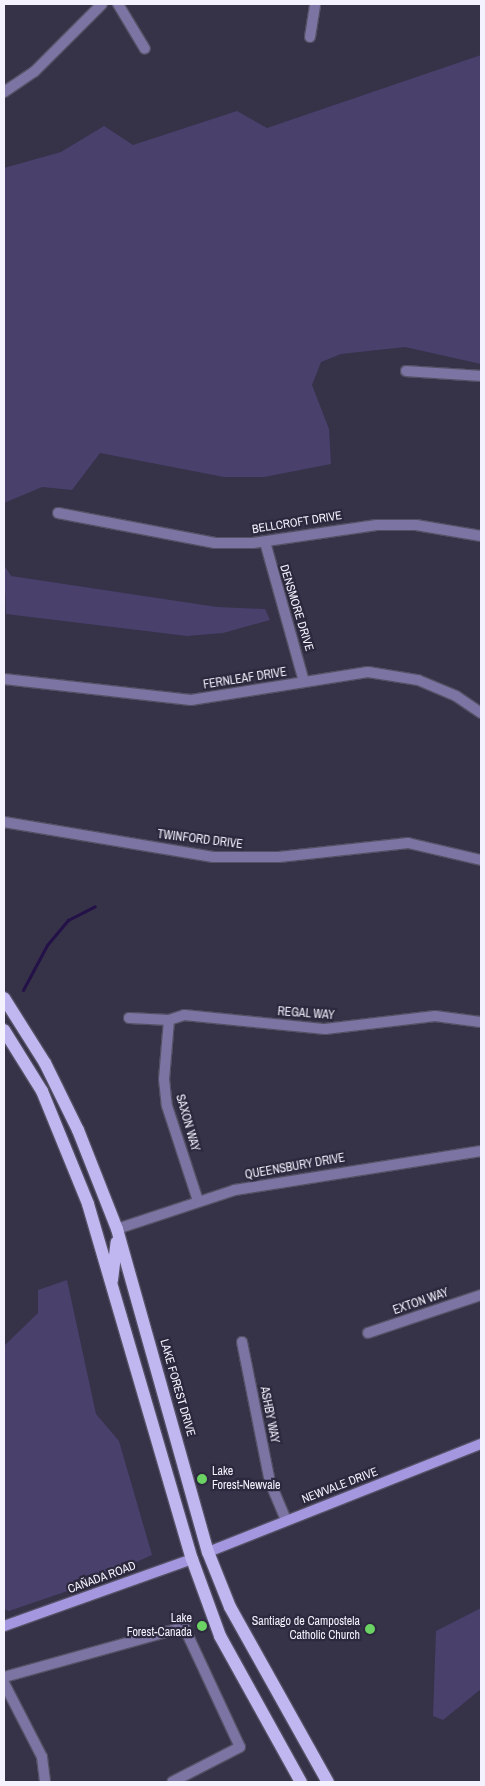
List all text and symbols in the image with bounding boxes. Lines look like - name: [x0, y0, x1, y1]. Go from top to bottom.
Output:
- street label: BELLCROFT DRIVE: [251, 509, 343, 537]
- street label: DENSMORE DRIVE: [276, 563, 316, 653]
- street label: FERNLEAF DRIVE: [202, 665, 288, 693]
- street label: TWINFORD DRIVE: [157, 828, 243, 852]
- street label: REGAL WAY: [277, 1005, 335, 1023]
- street label: SAXON WAY: [172, 1093, 202, 1153]
- street label: QUEENSBURY DRIVE: [244, 1151, 346, 1183]
- street label: EXTON WAY: [391, 1286, 451, 1318]
- street label: LAKE FOREST DRIVE: [156, 1338, 198, 1438]
- street label: ASHBY WAY: [256, 1385, 282, 1445]
- place label: Lake Forest-Newvale: [212, 1465, 280, 1493]
- street label: NEWVALE DRIVE: [300, 1465, 380, 1507]
- marker: Lake Forest-Newvale: [196, 1473, 208, 1485]
- street label: CAÑADA ROAD: [66, 1559, 138, 1597]
- place label: Lake Forest-Canada: [127, 1612, 192, 1640]
- place label: Santiago de Campostela Catholic Church: [252, 1615, 360, 1643]
- marker: Lake Forest-Canada: [196, 1620, 208, 1632]
- marker: Santiago de Campostela Catholic Church: [364, 1623, 376, 1635]

